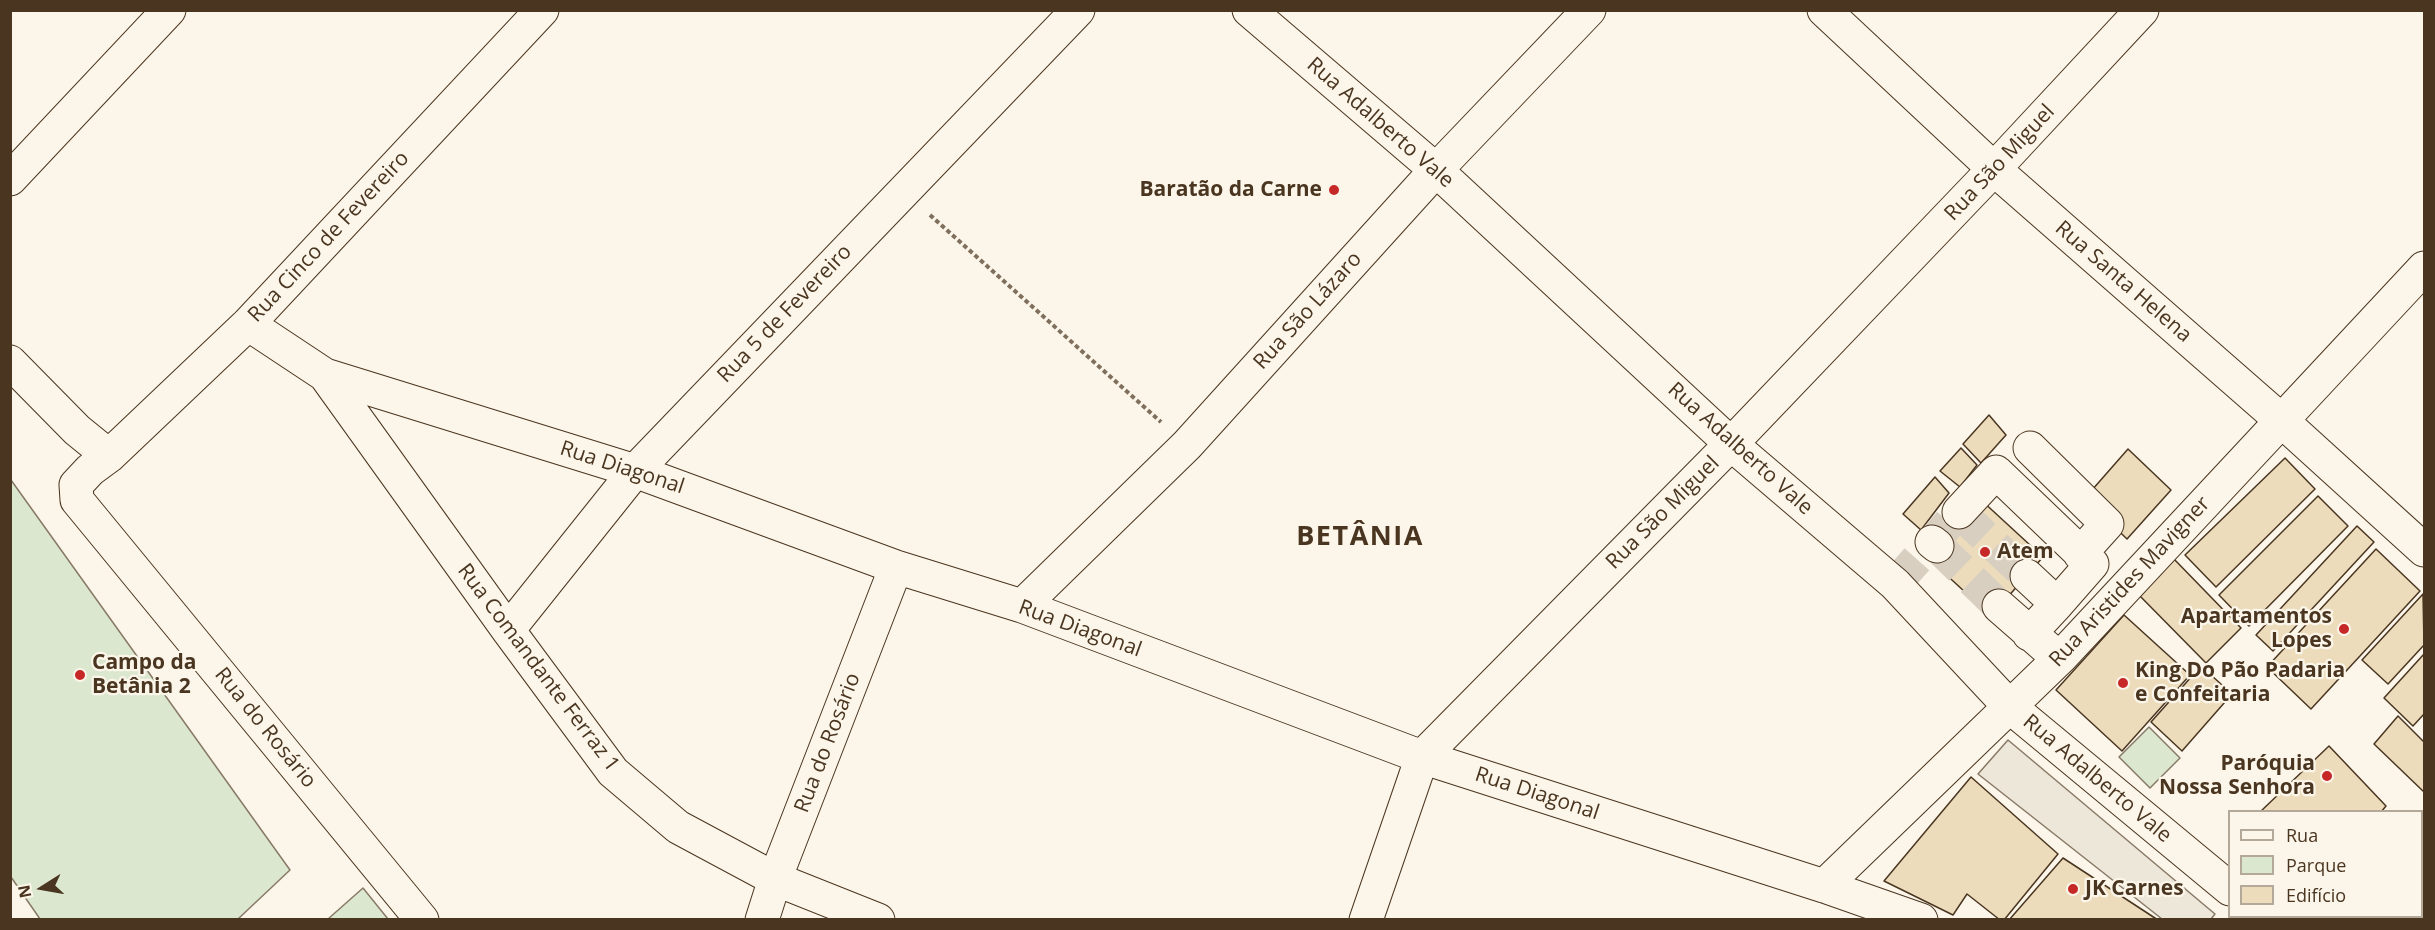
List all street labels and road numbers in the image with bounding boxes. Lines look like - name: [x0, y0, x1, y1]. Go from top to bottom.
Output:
- street label: Rua Adalberto Vale: [1301, 52, 1459, 194]
- street label: Rua São Miguel: [1940, 100, 2060, 226]
- street label: Rua Cinco de Fevereiro: [243, 146, 415, 328]
- street label: Rua Santa Helena: [2050, 216, 2196, 348]
- street label: Rua 5 de Fevereiro: [713, 240, 857, 388]
- street label: Rua São Lázaro: [1249, 247, 1367, 375]
- street label: Rua Adalberto Vale: [1662, 377, 1818, 521]
- street label: Rua Diagonal: [557, 436, 687, 500]
- street label: Rua São Miguel: [1601, 451, 1725, 575]
- street label: Rua Aristides Mavigner: [2044, 491, 2216, 673]
- street label: Rua Comandante Ferraz 1: [452, 559, 624, 777]
- street label: Rua Diagonal: [1015, 595, 1145, 663]
- street label: Rua do Rosário: [209, 663, 321, 793]
- street label: Rua do Rosário: [790, 670, 866, 816]
- street label: Rua Adalberto Vale: [2018, 710, 2176, 848]
- street label: Rua Diagonal: [1472, 762, 1602, 826]

